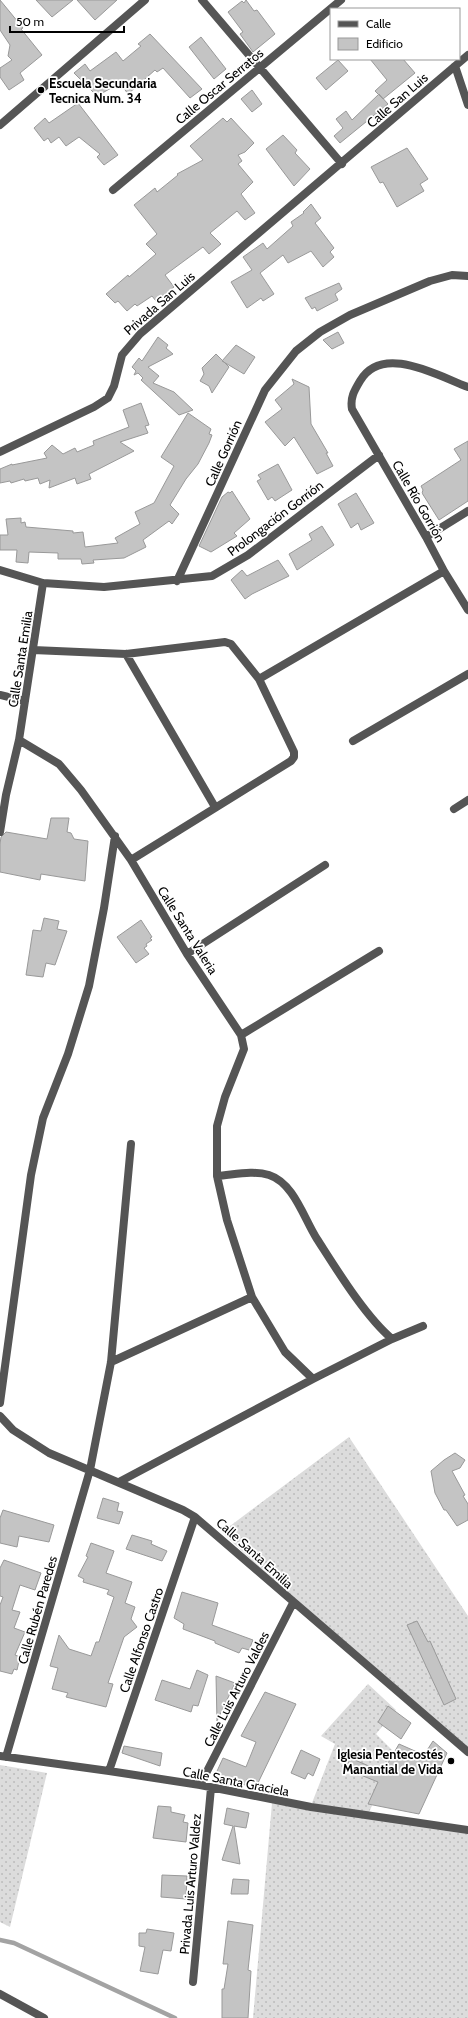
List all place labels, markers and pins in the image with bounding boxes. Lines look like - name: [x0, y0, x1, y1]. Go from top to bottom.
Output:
- place label: Escuela Secundaria Tecnica Num. 34: [49, 75, 157, 106]
- marker: Escuela Secundaria Tecnica Num. 34: [36, 85, 46, 95]
- place label: Iglesia Pentecostés Manantial de Vida: [337, 1746, 444, 1777]
- marker: Iglesia Pentecostés Manantial de Vida: [446, 1756, 456, 1766]

